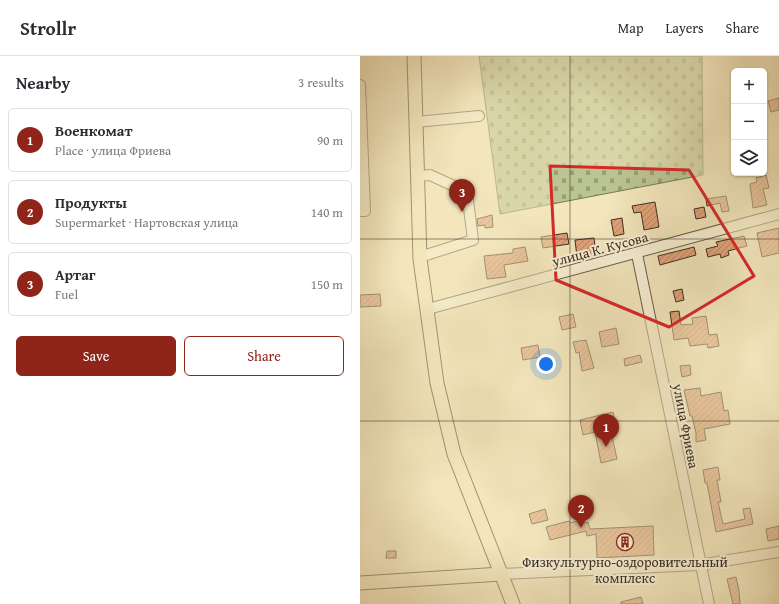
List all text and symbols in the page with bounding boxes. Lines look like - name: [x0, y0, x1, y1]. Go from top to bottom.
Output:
- text: Strollr: [20, 14, 76, 42]
- text: Map: [618, 18, 644, 38]
- text: Layers: [666, 18, 704, 38]
- text: Share: [726, 18, 759, 38]
- map controls: [731, 68, 767, 176]
- button: +: [731, 68, 767, 104]
- text: Nearby: [16, 70, 70, 95]
- text: 3 results: [298, 73, 344, 92]
- button: −: [731, 104, 767, 140]
- text: Военкомат: [55, 120, 132, 141]
- text: 1: [27, 131, 33, 150]
- text: 90 m: [317, 131, 343, 150]
- button: layers: [731, 140, 767, 176]
- text: Place · улица Фриева: [55, 141, 171, 160]
- pin: 3: [449, 179, 475, 212]
- text: Продукты: [55, 192, 127, 213]
- text: 2: [27, 203, 33, 222]
- text: 140 m: [311, 203, 343, 222]
- text: Supermarket · Нартовская улица: [55, 213, 238, 232]
- street label: улица К. Кусова: [549, 227, 650, 272]
- text: Артаг: [55, 264, 96, 285]
- text: 3: [27, 275, 33, 294]
- text: 150 m: [311, 275, 343, 294]
- text: Fuel: [55, 285, 78, 304]
- button: Save: [16, 336, 176, 376]
- button: Share: [184, 336, 344, 376]
- your location: [536, 354, 556, 374]
- street label: улица Фриева: [668, 381, 704, 470]
- pin: 1: [593, 414, 619, 447]
- pin: 2: [568, 495, 594, 528]
- building icon: Физкультурно-оздоровительный комплекс: [615, 532, 635, 552]
- place label: Физкультурно-оздоровительный комплекс: [522, 552, 728, 588]

